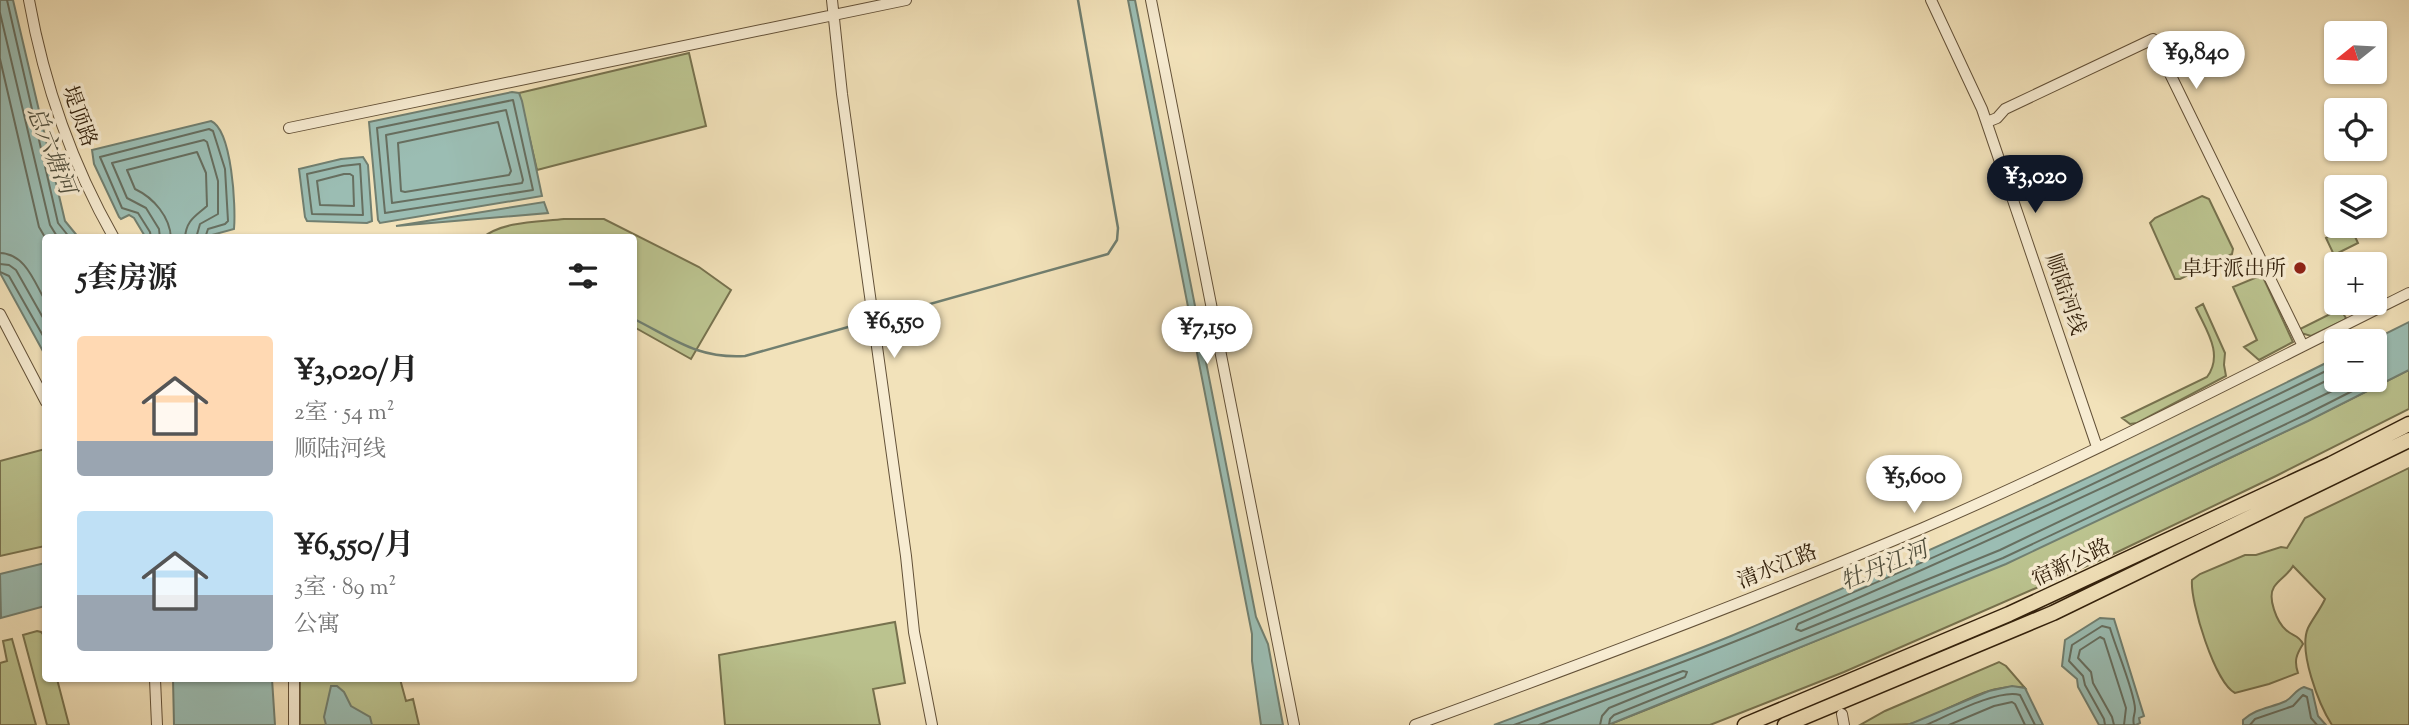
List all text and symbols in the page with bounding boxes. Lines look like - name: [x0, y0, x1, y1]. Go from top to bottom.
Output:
- north arrow: [2324, 21, 2387, 84]
- map controls: [2324, 21, 2387, 392]
- pin: ¥9,840: [2139, 32, 2253, 91]
- text: ¥9,840: [2163, 37, 2229, 70]
- street label: 堤顶路: [53, 82, 103, 151]
- button: locate: [2324, 98, 2387, 161]
- water label: 总六塘河: [17, 102, 84, 203]
- pin: ¥3,020: [1978, 156, 2092, 215]
- text: ¥3,020: [2003, 161, 2067, 194]
- button: layers: [2324, 175, 2387, 238]
- street label: 顺陆河线: [2036, 250, 2092, 339]
- button: +: [2324, 252, 2387, 315]
- place label: 卓圩派出所: [2181, 255, 2286, 285]
- icon: filters: [564, 257, 602, 295]
- text: 5套房源: [77, 258, 177, 301]
- marker: 卓圩派出所: [2292, 260, 2308, 276]
- pin: ¥6,550: [837, 300, 951, 360]
- text: ¥6,550: [864, 306, 924, 339]
- pin: ¥7,150: [1150, 306, 1264, 366]
- text: ¥7,150: [1178, 312, 1236, 345]
- button: −: [2324, 329, 2387, 392]
- text: ¥3,020/月: [294, 350, 419, 393]
- icon: home: [133, 364, 217, 448]
- text: 2室 · 54 m²: [294, 397, 395, 430]
- text: 顺陆河线: [294, 434, 386, 467]
- pin: ¥5,600: [1857, 456, 1971, 515]
- text: ¥5,600: [1882, 461, 1946, 494]
- text: ¥6,550/月: [294, 525, 414, 568]
- street label: 宿新公路: [2027, 532, 2116, 595]
- water label: 牡丹江河: [1836, 533, 1937, 600]
- street label: 清水江路: [1733, 538, 1822, 597]
- icon: home: [133, 539, 217, 623]
- text: 3室 · 89 m²: [294, 572, 396, 605]
- text: 公寓: [294, 609, 340, 642]

